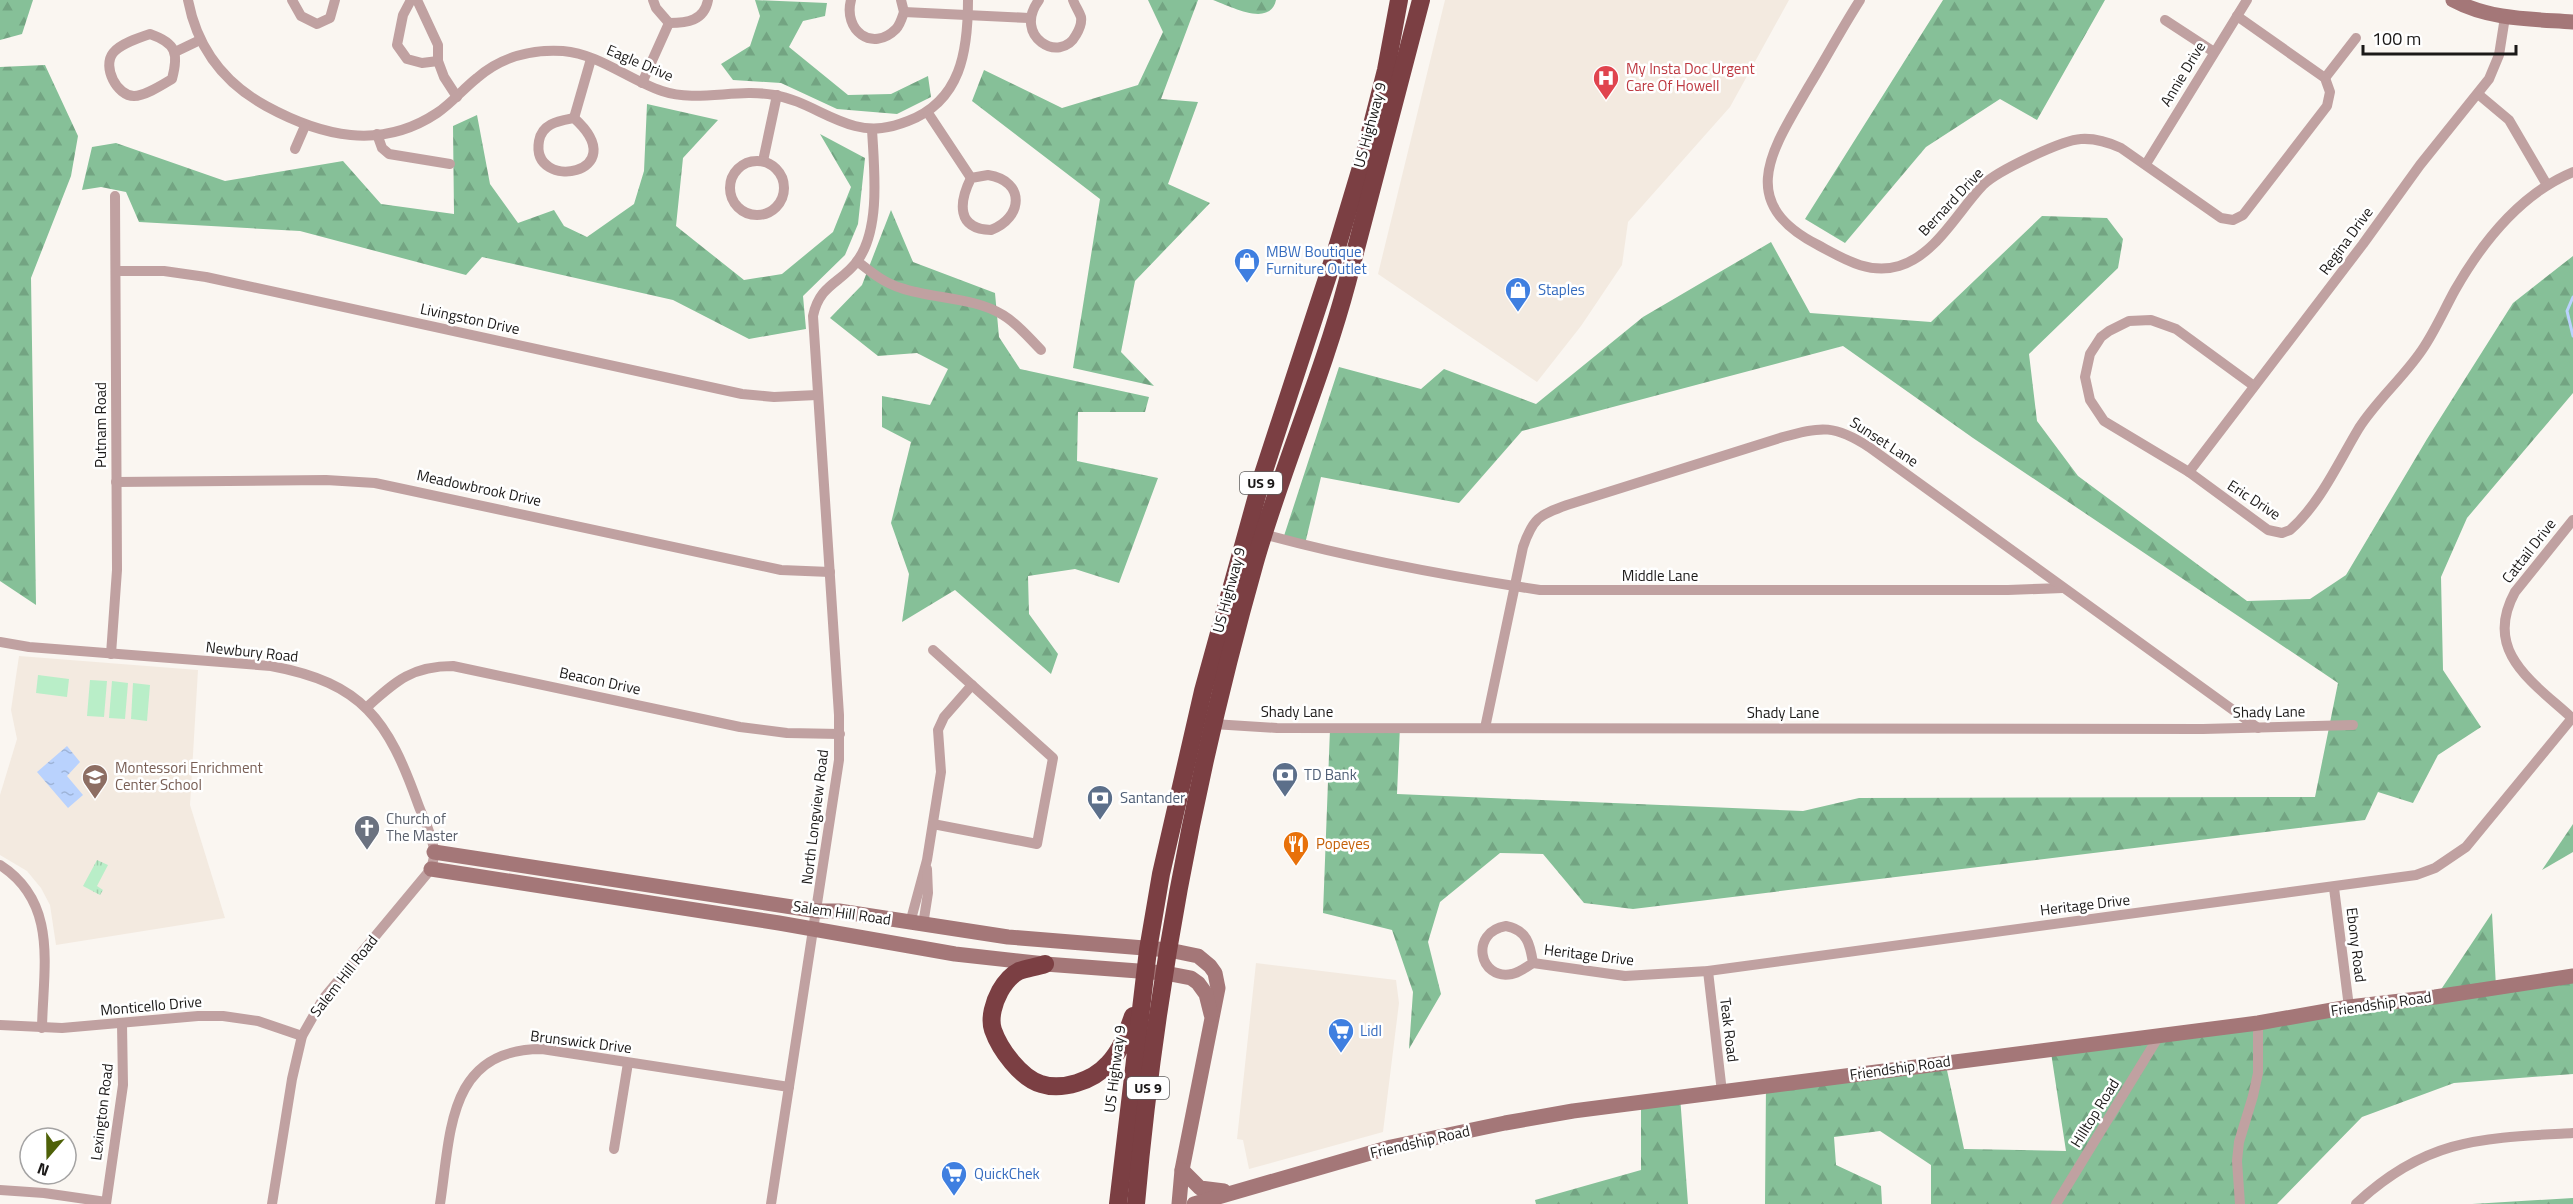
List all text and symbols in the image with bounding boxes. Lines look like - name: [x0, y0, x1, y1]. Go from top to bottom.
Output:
- scale bar: [2363, 18, 2516, 56]
- text: 100 m: [2372, 25, 2421, 52]
- street label: Annie Drive: [2154, 37, 2211, 111]
- street label: Eagle Drive: [603, 38, 677, 87]
- place label: My Insta Doc Urgent Care Of Howell: [1626, 57, 1755, 97]
- hospital icon: My Insta Doc Urgent Care Of Howell: [1591, 63, 1621, 101]
- street label: US Highway 9: [1347, 79, 1392, 170]
- street label: Bernard Drive: [1913, 162, 1989, 241]
- street label: Regina Drive: [2313, 202, 2378, 280]
- place label: MBW Boutique Furniture Outlet: [1266, 240, 1367, 280]
- shop icon: MBW Boutique Furniture Outlet: [1232, 246, 1262, 284]
- shop icon: Staples: [1503, 275, 1533, 313]
- place label: Staples: [1538, 278, 1585, 301]
- street label: Livingston Drive: [418, 297, 522, 340]
- street label: Putnam Road: [89, 382, 112, 468]
- street label: Sunset Lane: [1845, 411, 1923, 472]
- street label: Meadowbrook Drive: [415, 463, 544, 512]
- road number: US 9: [1240, 472, 1282, 494]
- street label: Eric Drive: [2223, 474, 2285, 525]
- street label: Cattail Drive: [2496, 513, 2561, 588]
- street label: US Highway 9: [1206, 544, 1251, 635]
- street label: Middle Lane: [1622, 564, 1698, 587]
- street label: Newbury Road: [205, 635, 300, 668]
- street label: Beacon Drive: [557, 661, 643, 700]
- street label: Shady Lane: [2233, 699, 2305, 724]
- street label: Shady Lane: [1261, 700, 1333, 723]
- street label: Shady Lane: [1747, 701, 1819, 724]
- street label: North Longview Road: [795, 748, 834, 886]
- place label: Montessori Enrichment Center School: [115, 756, 263, 796]
- bank icon: TD Bank: [1270, 760, 1300, 798]
- school or university icon: Montessori Enrichment Center School: [80, 762, 110, 800]
- place label: TD Bank: [1304, 763, 1357, 786]
- bank icon: Santander: [1085, 783, 1115, 821]
- place label: Santander: [1120, 786, 1185, 809]
- place label: Church of The Master: [386, 807, 458, 847]
- church icon: Church of The Master: [352, 813, 382, 851]
- restaurant icon: Popeyes: [1281, 829, 1311, 867]
- place label: Popeyes: [1316, 832, 1370, 855]
- street label: Heritage Drive: [2039, 888, 2131, 921]
- street label: Salem Hill Road: [792, 894, 893, 931]
- street label: Ebony Road: [2341, 906, 2372, 984]
- street label: Salem Hill Road: [304, 930, 383, 1022]
- street label: Heritage Drive: [1543, 938, 1635, 971]
- street label: Friendship Road: [2329, 985, 2433, 1022]
- street label: Monticello Drive: [99, 990, 203, 1021]
- street label: Teak Road: [1714, 996, 1745, 1063]
- supermarket icon: Lidl: [1326, 1016, 1356, 1054]
- place label: Lidl: [1360, 1019, 1382, 1042]
- street label: Brunswick Drive: [529, 1024, 633, 1059]
- street label: US Highway 9: [1098, 1024, 1131, 1114]
- street label: Friendship Road: [1848, 1049, 1952, 1086]
- street label: Lexington Road: [84, 1062, 119, 1162]
- street label: Hilltop Road: [2064, 1074, 2125, 1152]
- road number: US 9: [1127, 1077, 1169, 1099]
- street label: Friendship Road: [1368, 1119, 1472, 1164]
- north arrow: [18, 1126, 78, 1186]
- text: N: [34, 1157, 52, 1183]
- supermarket icon: QuickChek: [939, 1159, 969, 1197]
- place label: QuickChek: [974, 1162, 1040, 1185]

